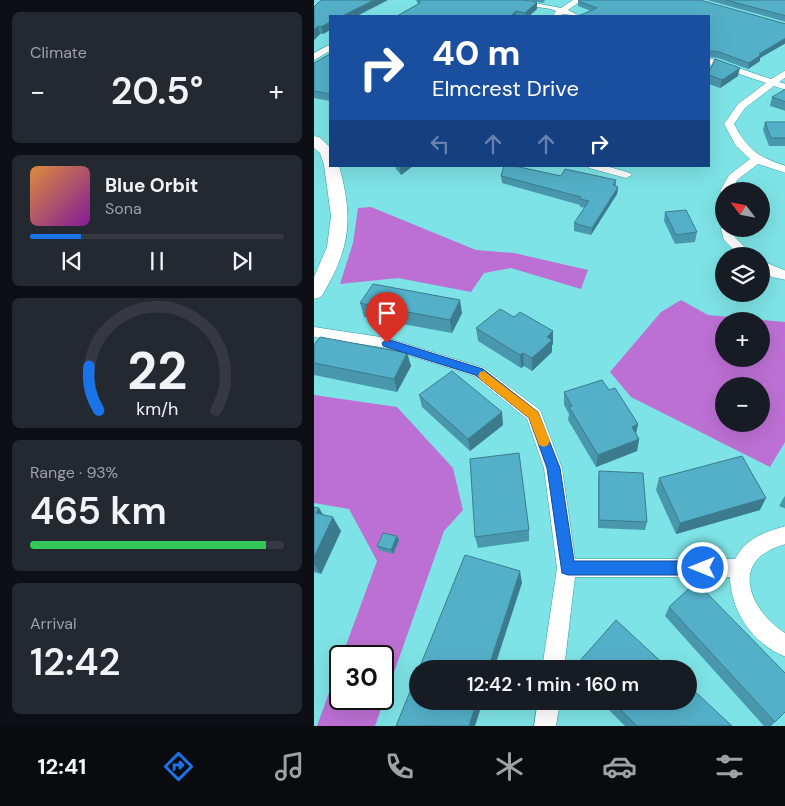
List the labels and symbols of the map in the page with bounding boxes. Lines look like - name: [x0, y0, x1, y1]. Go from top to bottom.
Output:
- north arrow: [715, 182, 770, 238]
- pin: [366, 292, 408, 343]
- position arrow: [676, 541, 728, 593]
- speed limit sign: 30: [329, 645, 394, 710]

